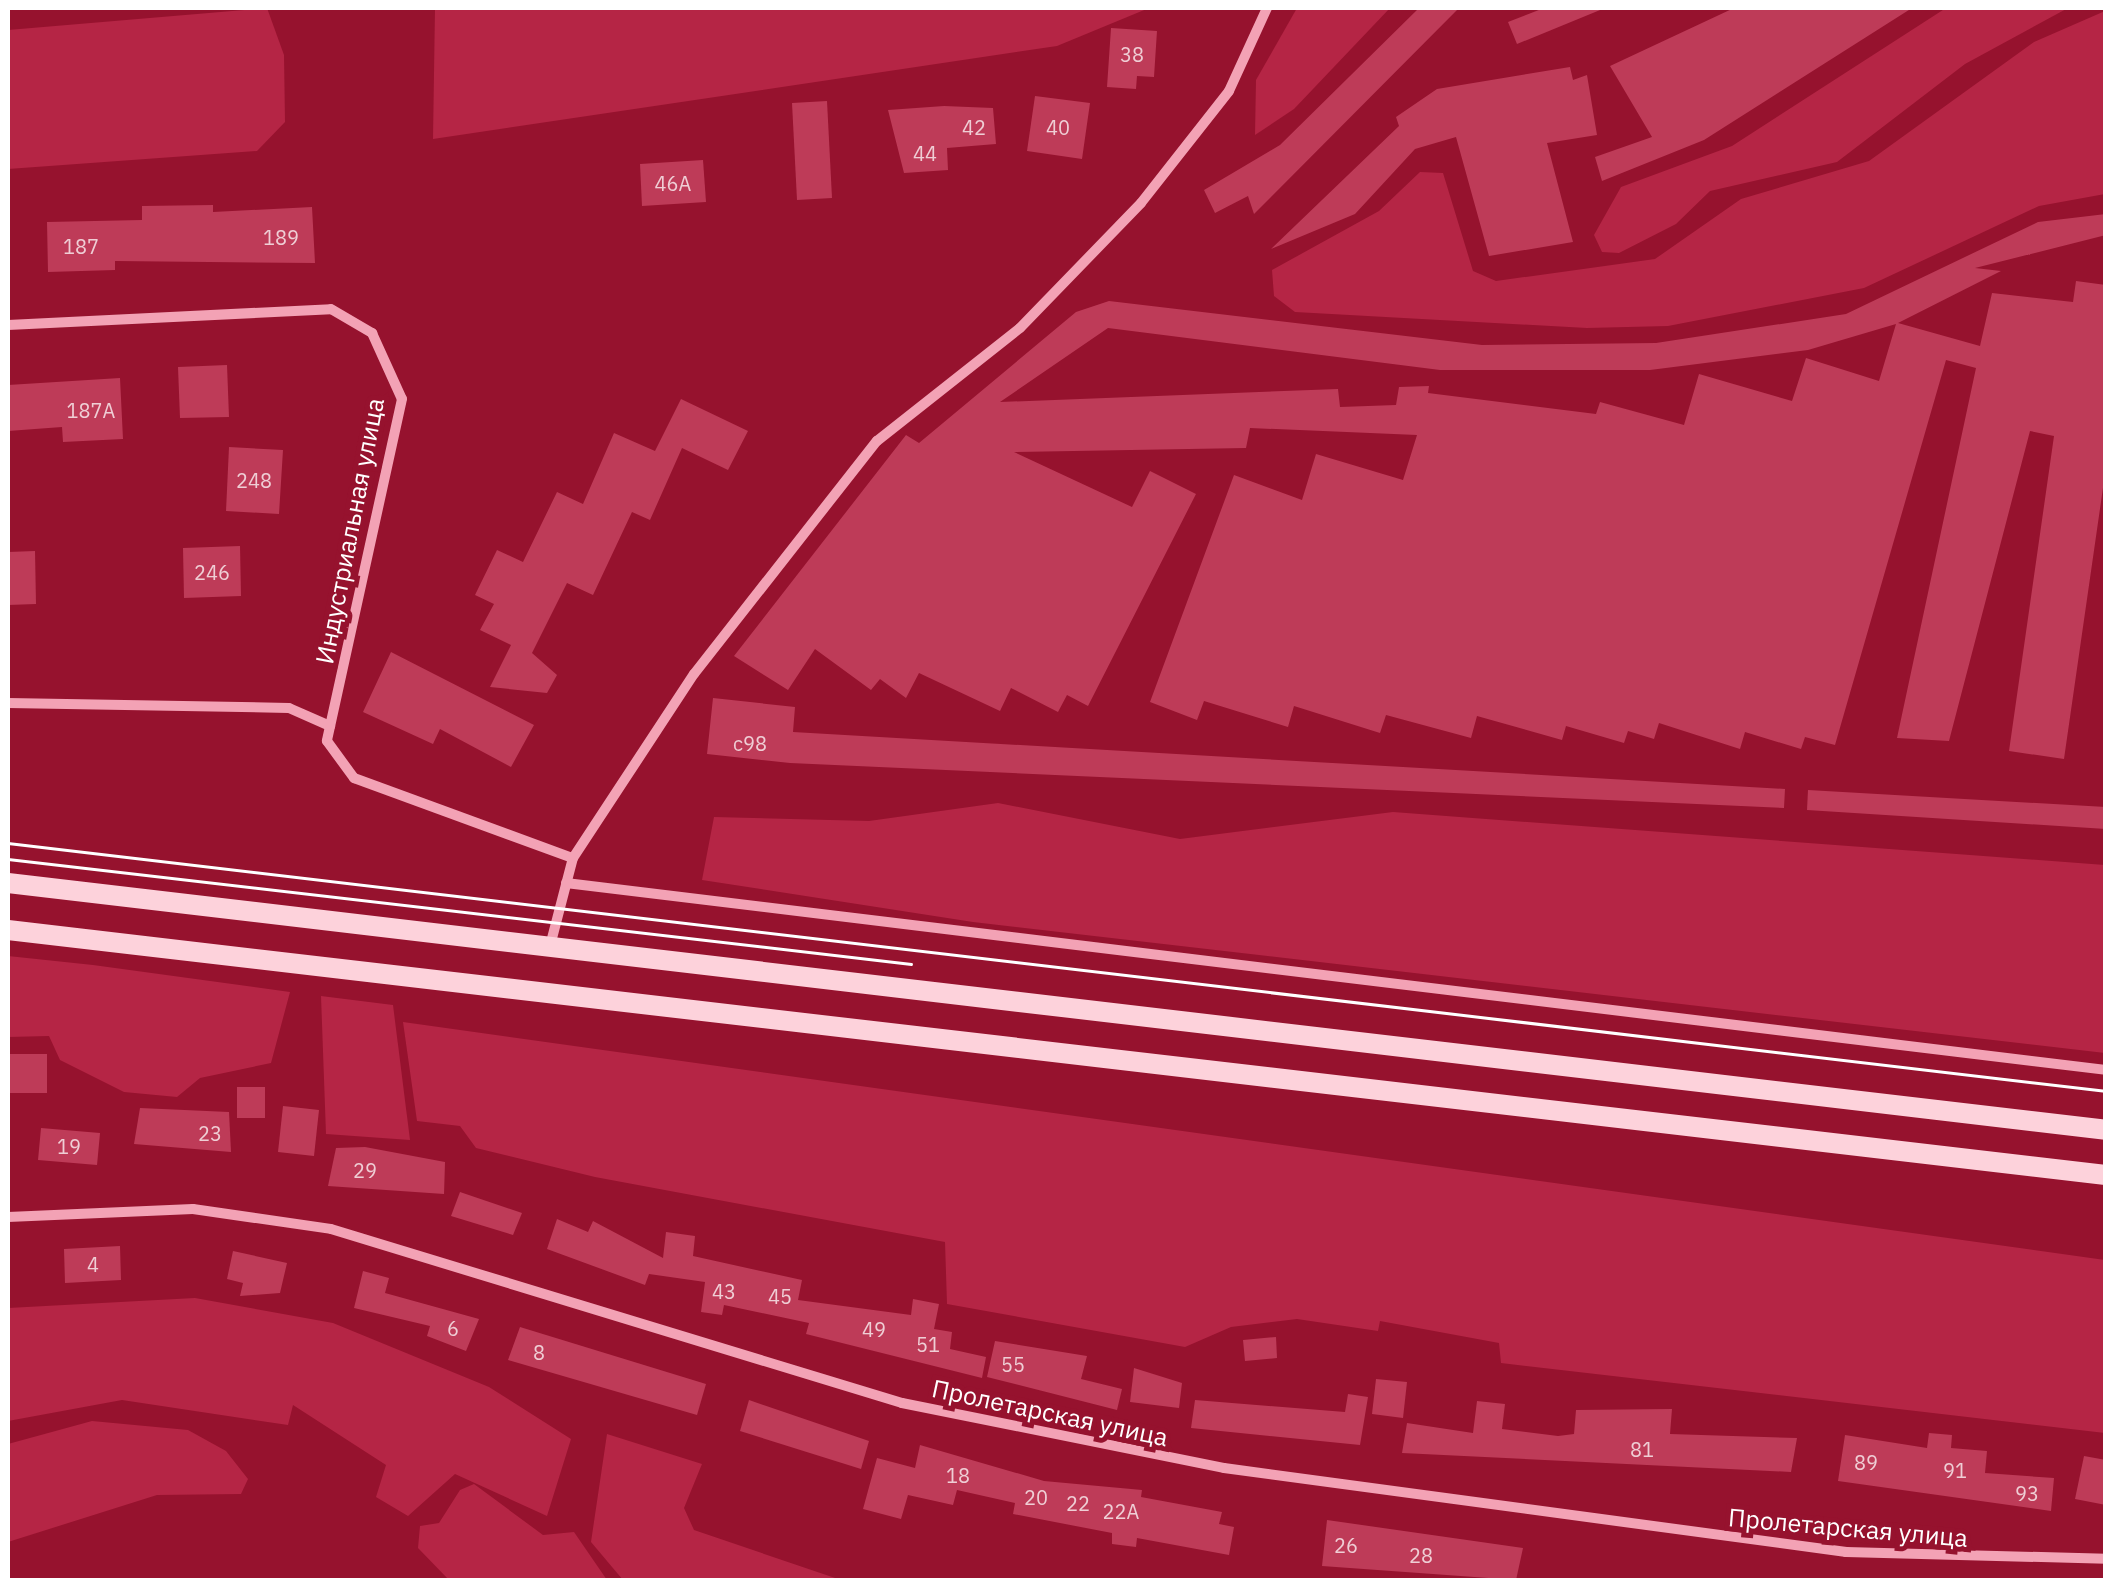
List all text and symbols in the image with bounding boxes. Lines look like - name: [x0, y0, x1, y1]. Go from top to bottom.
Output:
- house number: 38: [1120, 42, 1144, 66]
- house number: 42: [962, 115, 986, 139]
- house number: 40: [1046, 115, 1070, 139]
- house number: 44: [913, 141, 937, 165]
- house number: 46А: [655, 171, 691, 195]
- house number: 189: [263, 225, 299, 249]
- house number: 187: [63, 234, 99, 258]
- street label: Индустриальная улица: [309, 395, 391, 667]
- house number: 187А: [67, 398, 115, 422]
- house number: 248: [236, 468, 272, 492]
- house number: 246: [194, 560, 230, 584]
- house number: с98: [733, 731, 767, 755]
- house number: 23: [198, 1121, 222, 1145]
- house number: 19: [57, 1134, 81, 1158]
- house number: 29: [353, 1158, 377, 1182]
- house number: 4: [87, 1252, 99, 1276]
- house number: 43: [712, 1279, 736, 1303]
- house number: 45: [768, 1284, 792, 1308]
- house number: 6: [447, 1316, 459, 1340]
- house number: 49: [862, 1317, 886, 1341]
- house number: 51: [916, 1332, 940, 1356]
- house number: 8: [533, 1340, 545, 1364]
- house number: 55: [1001, 1352, 1025, 1376]
- street label: Пролетарская улица: [929, 1373, 1171, 1453]
- house number: 81: [1630, 1437, 1654, 1461]
- house number: 89: [1854, 1450, 1878, 1474]
- house number: 91: [1943, 1458, 1967, 1482]
- house number: 18: [946, 1463, 970, 1487]
- house number: 93: [2015, 1481, 2039, 1505]
- house number: 20: [1024, 1485, 1048, 1509]
- house number: 22: [1066, 1491, 1090, 1515]
- house number: 22А: [1103, 1499, 1139, 1523]
- street label: Пролетарская улица: [1727, 1503, 1969, 1553]
- house number: 26: [1334, 1533, 1358, 1557]
- house number: 28: [1409, 1543, 1433, 1567]

